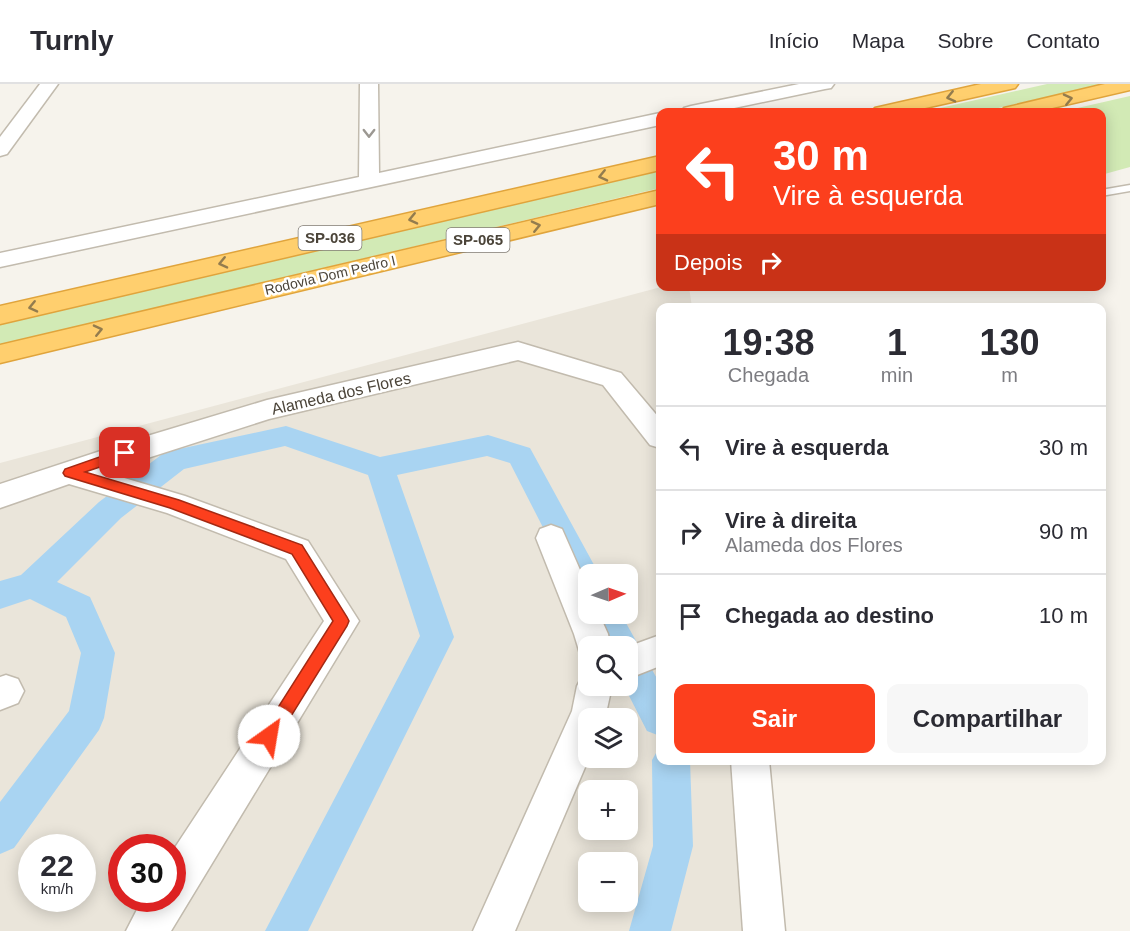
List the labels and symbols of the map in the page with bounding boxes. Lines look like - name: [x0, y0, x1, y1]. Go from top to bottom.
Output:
- one-way arrow: [946, 90, 956, 103]
- one-way arrow: [1063, 93, 1073, 106]
- one-way arrow: [363, 128, 375, 137]
- one-way arrow: [598, 168, 608, 181]
- one-way arrow: [408, 212, 418, 225]
- one-way arrow: [530, 221, 540, 234]
- road number: SP-036: [298, 226, 362, 250]
- road number: SP-065: [446, 228, 510, 252]
- street label: Rodovia Dom Pedro I: [263, 252, 397, 298]
- one-way arrow: [218, 256, 228, 269]
- one-way arrow: [28, 300, 38, 313]
- one-way arrow: [93, 325, 103, 338]
- street label: Alameda dos Flores: [270, 369, 412, 418]
- pin: [99, 427, 150, 478]
- north arrow: [578, 564, 638, 624]
- position arrow: [237, 704, 301, 768]
- speed limit sign: 30: [108, 834, 186, 912]

